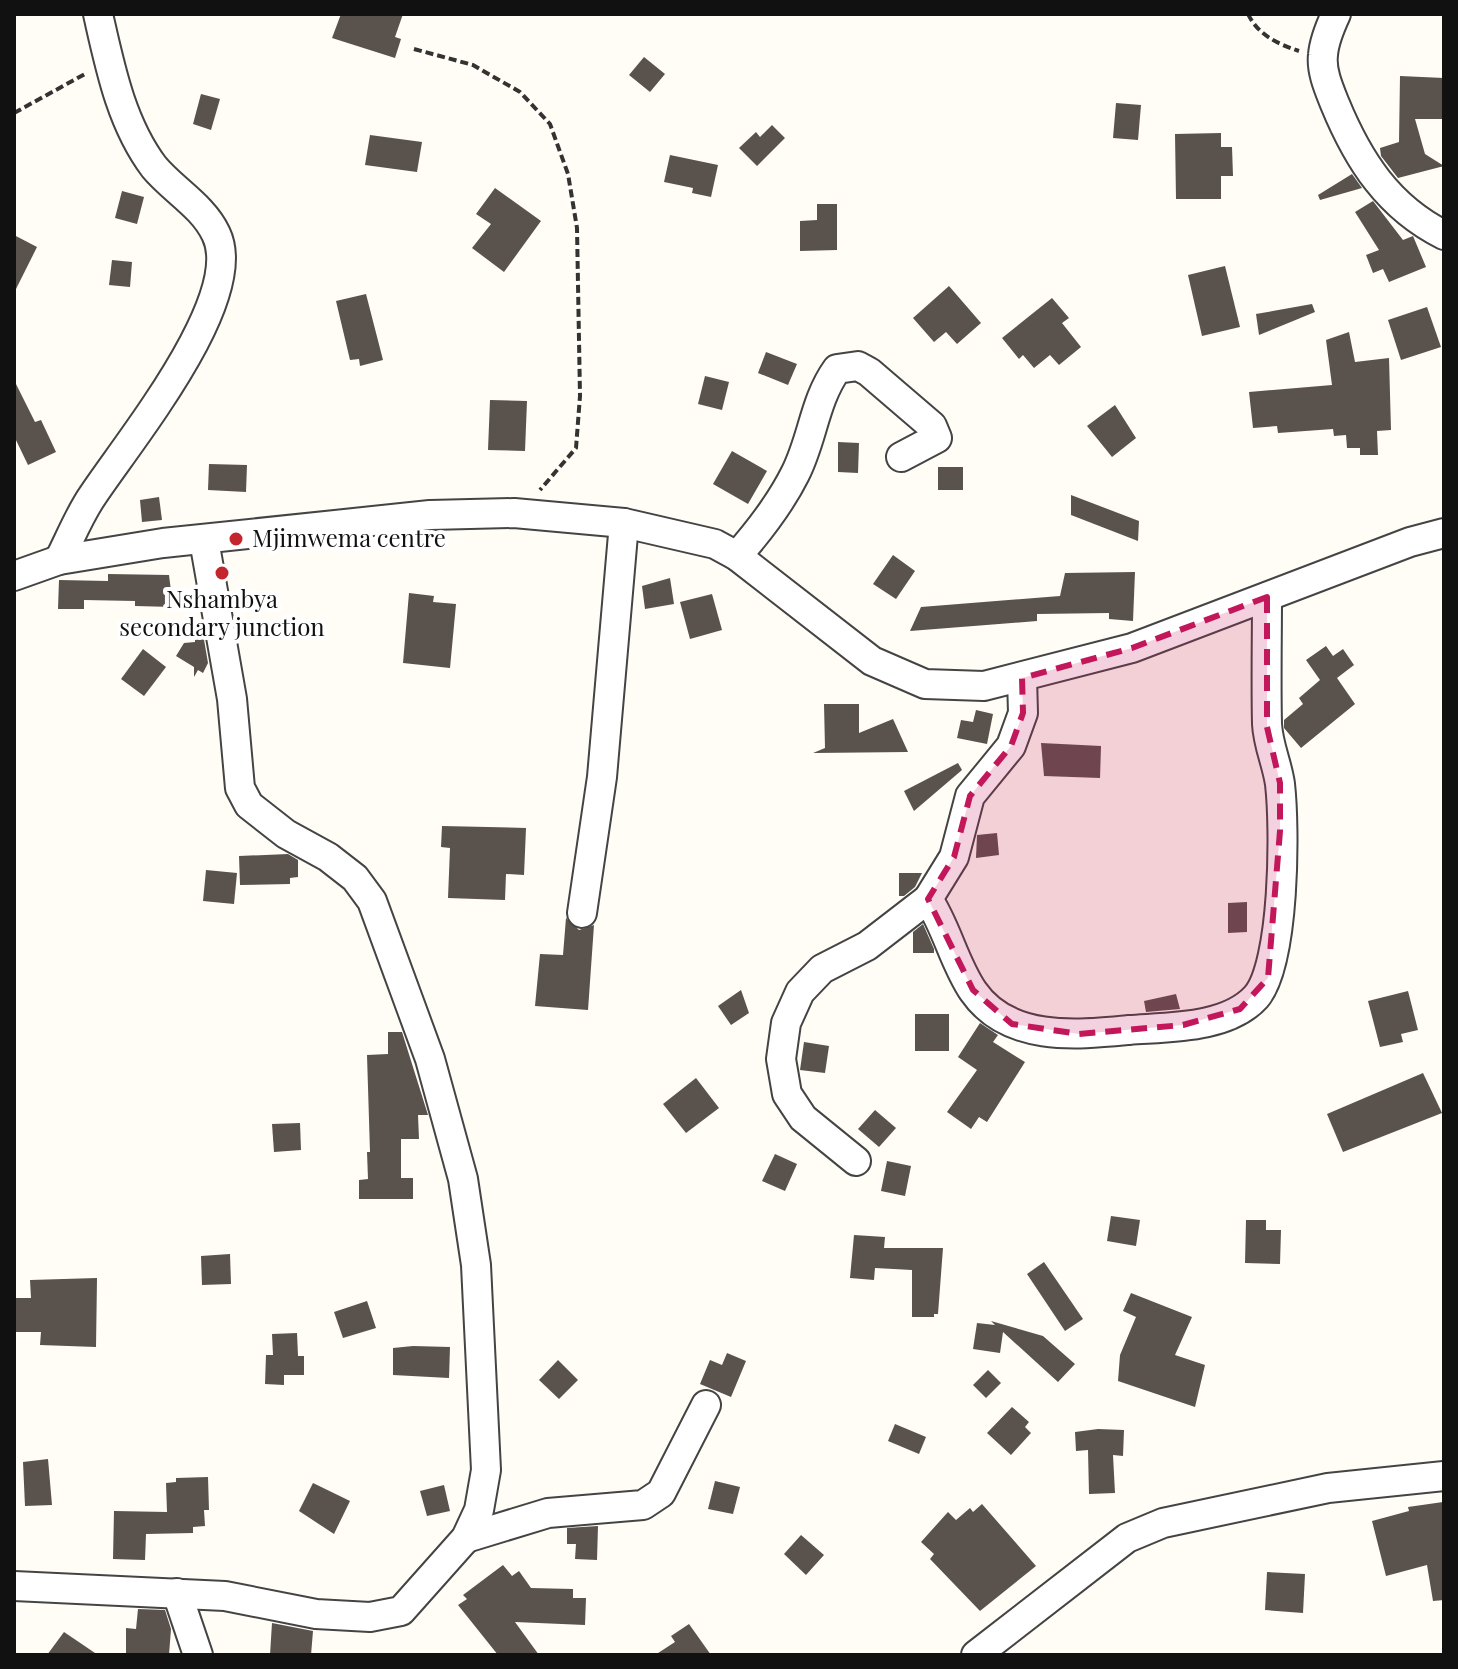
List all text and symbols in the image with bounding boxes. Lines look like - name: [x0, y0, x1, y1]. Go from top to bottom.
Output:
- place label: Mjimwema centre: [252, 521, 446, 553]
- marker: Mjimwema centre: [227, 530, 245, 548]
- marker: Nshambya secondary junction: [213, 564, 231, 582]
- place label: Nshambya secondary junction: [119, 582, 325, 642]

